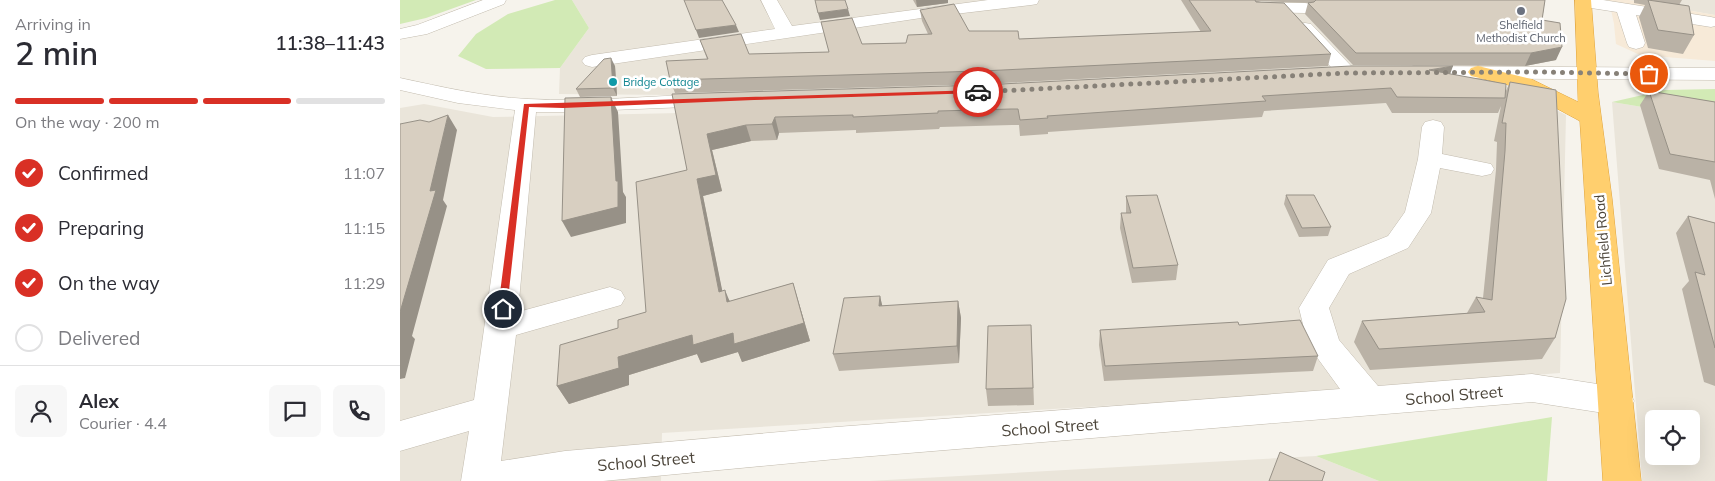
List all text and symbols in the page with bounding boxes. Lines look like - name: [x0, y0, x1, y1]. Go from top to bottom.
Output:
- marker: Shelfield Methodist Church: [1515, 5, 1527, 17]
- text: Arriving in: [15, 14, 91, 34]
- place label: Shelfield Methodist Church: [1476, 18, 1566, 45]
- text: 11:38–11:43: [275, 31, 385, 55]
- text: 2 min: [15, 33, 98, 73]
- pin: [1628, 53, 1670, 95]
- icon: bag: [1635, 60, 1663, 88]
- courier: [953, 67, 1003, 117]
- place label: Bridge Cottage: [623, 75, 699, 89]
- marker: Bridge Cottage: [607, 76, 619, 88]
- icon: car: [964, 78, 992, 106]
- text: On the way · 200 m: [15, 112, 160, 132]
- icon: check: [15, 159, 43, 187]
- text: Confirmed: [58, 161, 149, 185]
- text: 11:07: [343, 163, 385, 183]
- street label: Lichfield Road: [1590, 194, 1616, 286]
- icon: check: [15, 214, 43, 242]
- text: Preparing: [58, 216, 144, 240]
- text: 11:15: [343, 218, 385, 238]
- icon: check: [15, 269, 43, 297]
- text: On the way: [58, 271, 160, 295]
- text: 11:29: [343, 273, 385, 293]
- pin: [482, 288, 524, 330]
- icon: home: [489, 295, 517, 323]
- text: Delivered: [58, 326, 140, 350]
- street label: School Street: [1404, 381, 1504, 409]
- button: person: [15, 385, 67, 437]
- button: chat: [269, 385, 321, 437]
- button: phone: [333, 385, 385, 437]
- text: Alex: [79, 389, 119, 413]
- map controls: [1645, 410, 1700, 465]
- button: locate: [1645, 410, 1700, 465]
- text: Courier · 4.4: [79, 413, 167, 433]
- street label: School Street: [1001, 414, 1100, 440]
- street label: School Street: [596, 447, 696, 475]

